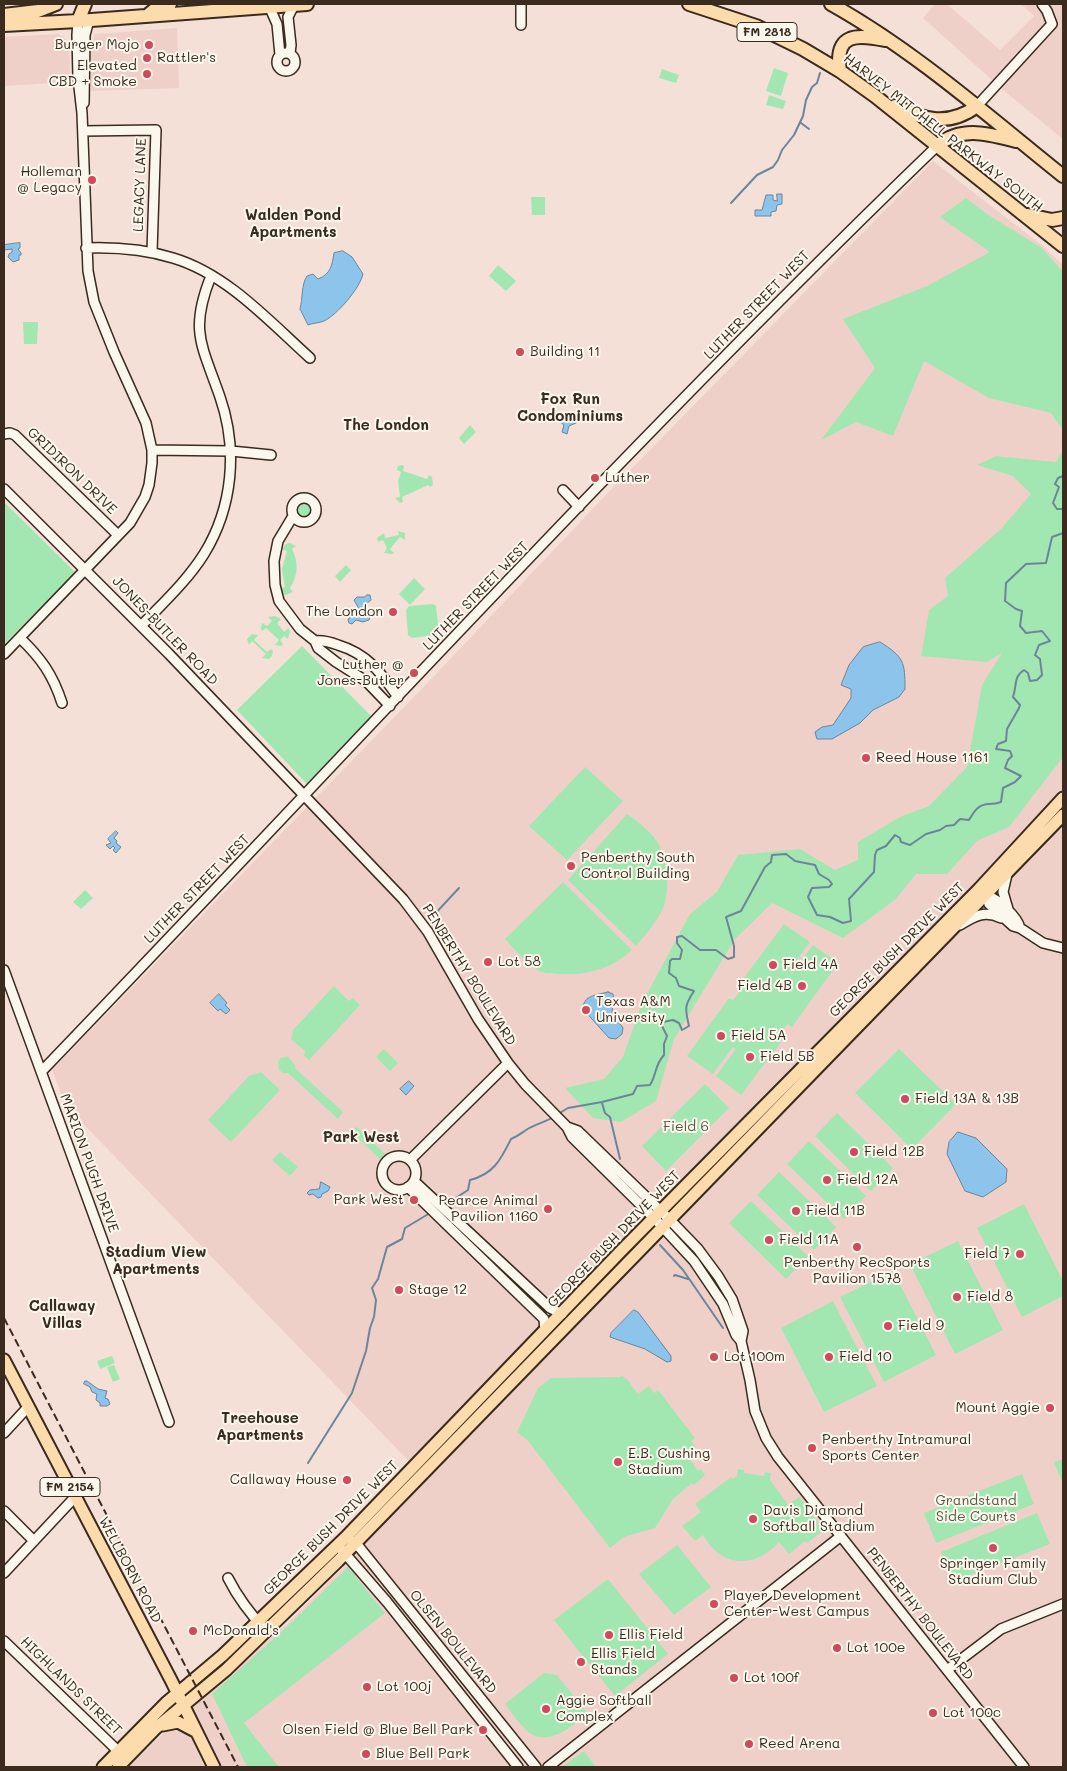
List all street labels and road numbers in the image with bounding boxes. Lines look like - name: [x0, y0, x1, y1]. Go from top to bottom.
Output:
- road number: FM 2818: [737, 22, 797, 42]
- street label: HARVEY MITCHELL PARKWAY SOUTH: [840, 50, 1046, 216]
- street label: LEGACY LANE: [130, 138, 150, 232]
- street label: LUTHER STREET WEST: [701, 247, 813, 363]
- street label: GRIDIRON DRIVE: [24, 424, 120, 518]
- street label: LUTHER STREET WEST: [420, 538, 532, 654]
- street label: JONES-BUTLER ROAD: [109, 573, 221, 689]
- street label: LUTHER STREET WEST: [141, 831, 253, 947]
- street label: GEORGE BUSH DRIVE WEST: [826, 879, 968, 1021]
- street label: PENBERTHY BOULEVARD: [418, 901, 520, 1049]
- street label: MARION PUGH DRIVE: [56, 1091, 122, 1235]
- street label: GEORGE BUSH DRIVE WEST: [544, 1167, 684, 1311]
- street label: GEORGE BUSH DRIVE WEST: [260, 1457, 402, 1599]
- road number: FM 2154: [40, 1478, 100, 1496]
- street label: WELLBORN ROAD: [95, 1514, 165, 1626]
- street label: PENBERTHY BOULEVARD: [863, 1544, 977, 1684]
- street label: OLSEN BOULEVARD: [406, 1587, 500, 1697]
- street label: HIGHLANDS STREET: [17, 1633, 125, 1739]

